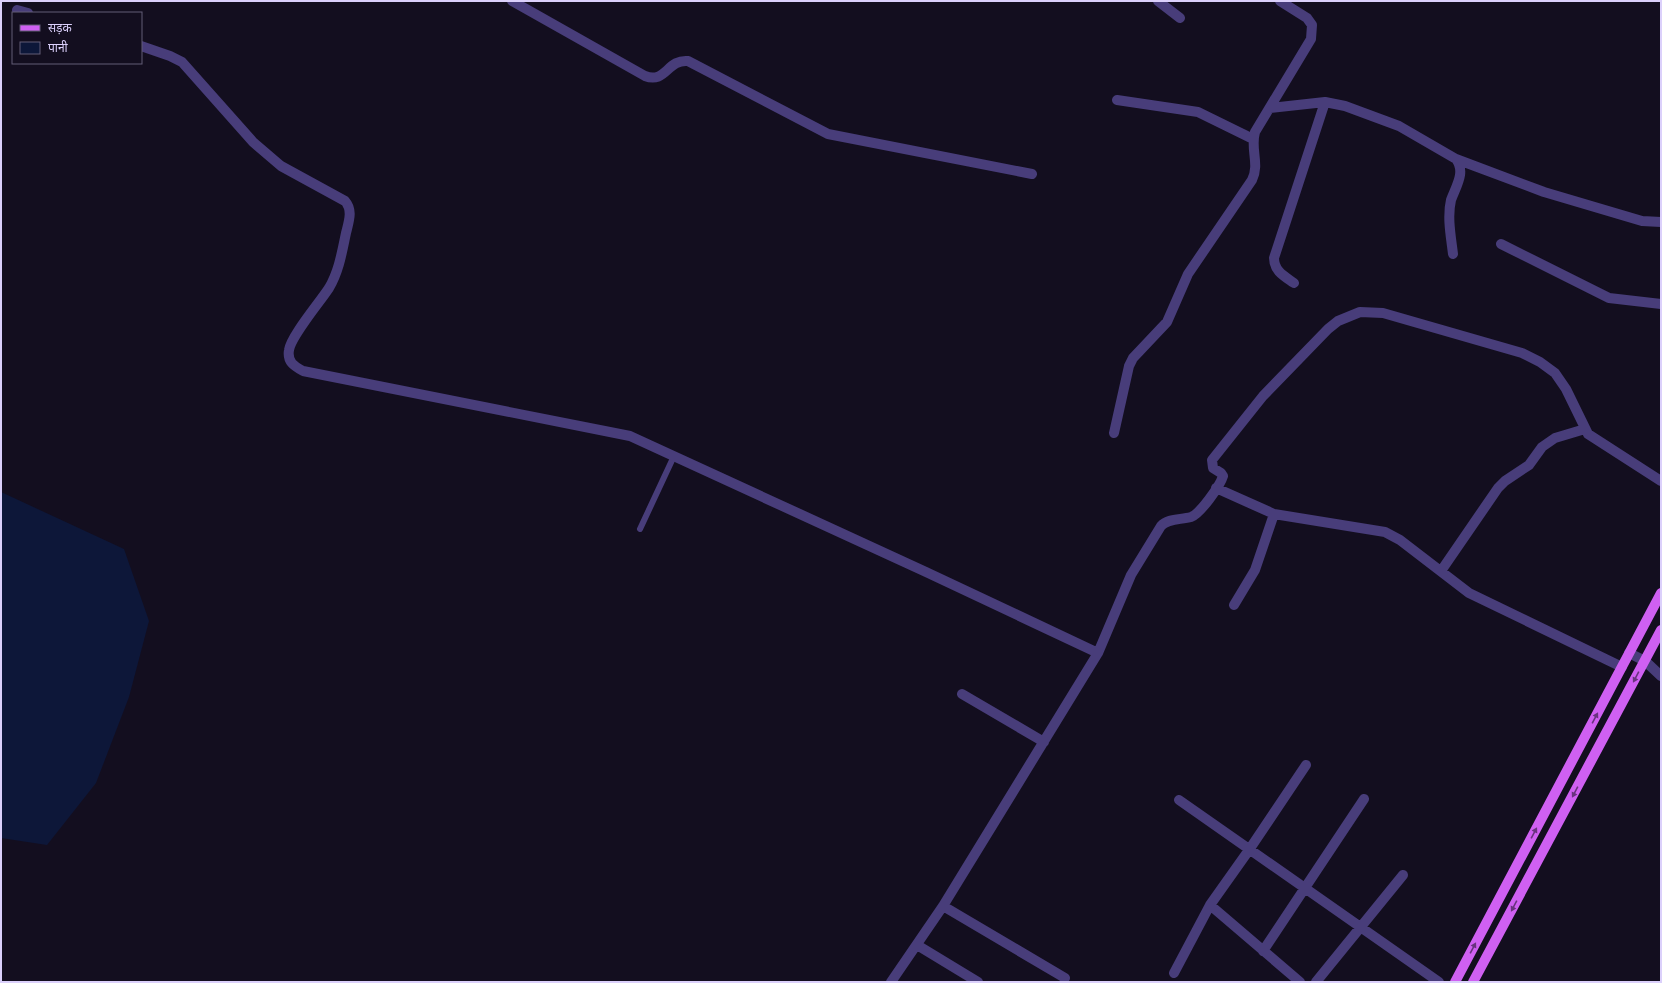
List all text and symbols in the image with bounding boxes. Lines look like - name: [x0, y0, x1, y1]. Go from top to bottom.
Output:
- legend: [12, 12, 142, 64]
- text: सड़क: [48, 21, 73, 35]
- text: पानी: [48, 40, 69, 55]
- one-way arrow: [1633, 671, 1639, 683]
- one-way arrow: [1592, 712, 1598, 724]
- one-way arrow: [1572, 786, 1578, 797]
- one-way arrow: [1531, 827, 1537, 839]
- one-way arrow: [1510, 900, 1517, 912]
- one-way arrow: [1470, 942, 1476, 953]

